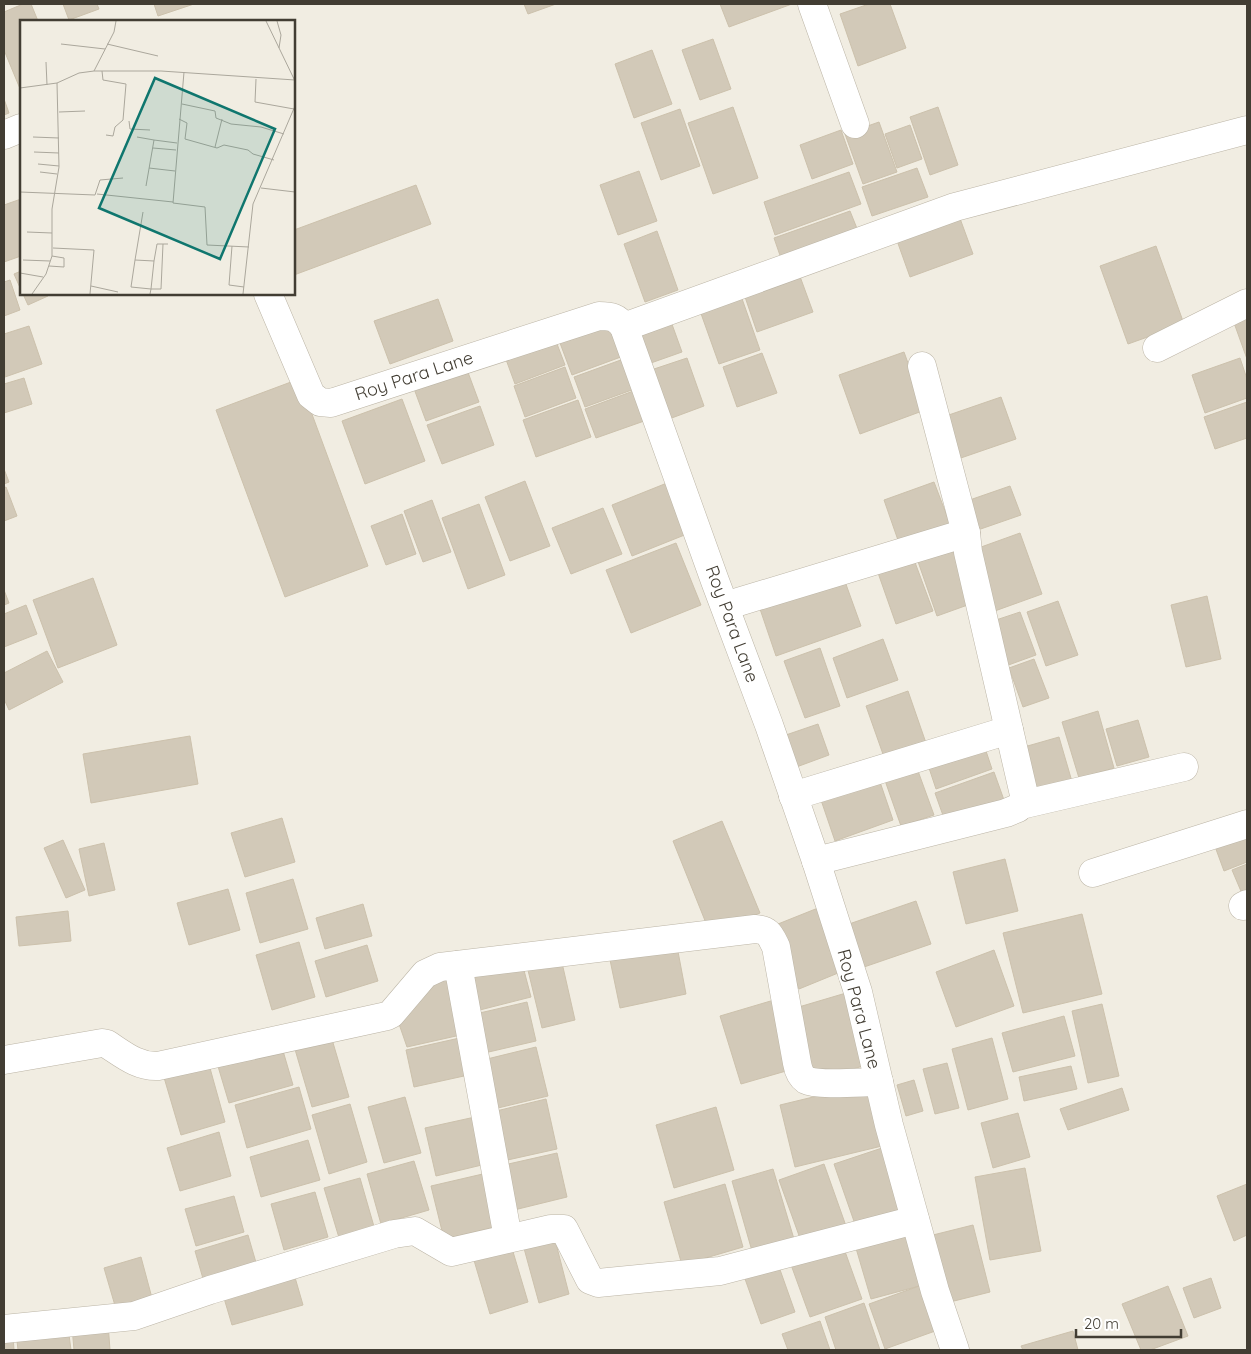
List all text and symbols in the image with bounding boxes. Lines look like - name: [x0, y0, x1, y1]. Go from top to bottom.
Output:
- inset map: [20, 20, 295, 295]
- street label: Roy Para Lane: [352, 346, 476, 405]
- street label: Roy Para Lane: [701, 562, 764, 686]
- street label: Roy Para Lane: [832, 946, 887, 1071]
- scale bar: [1076, 1306, 1181, 1338]
- text: 20 m: [1084, 1314, 1119, 1333]

